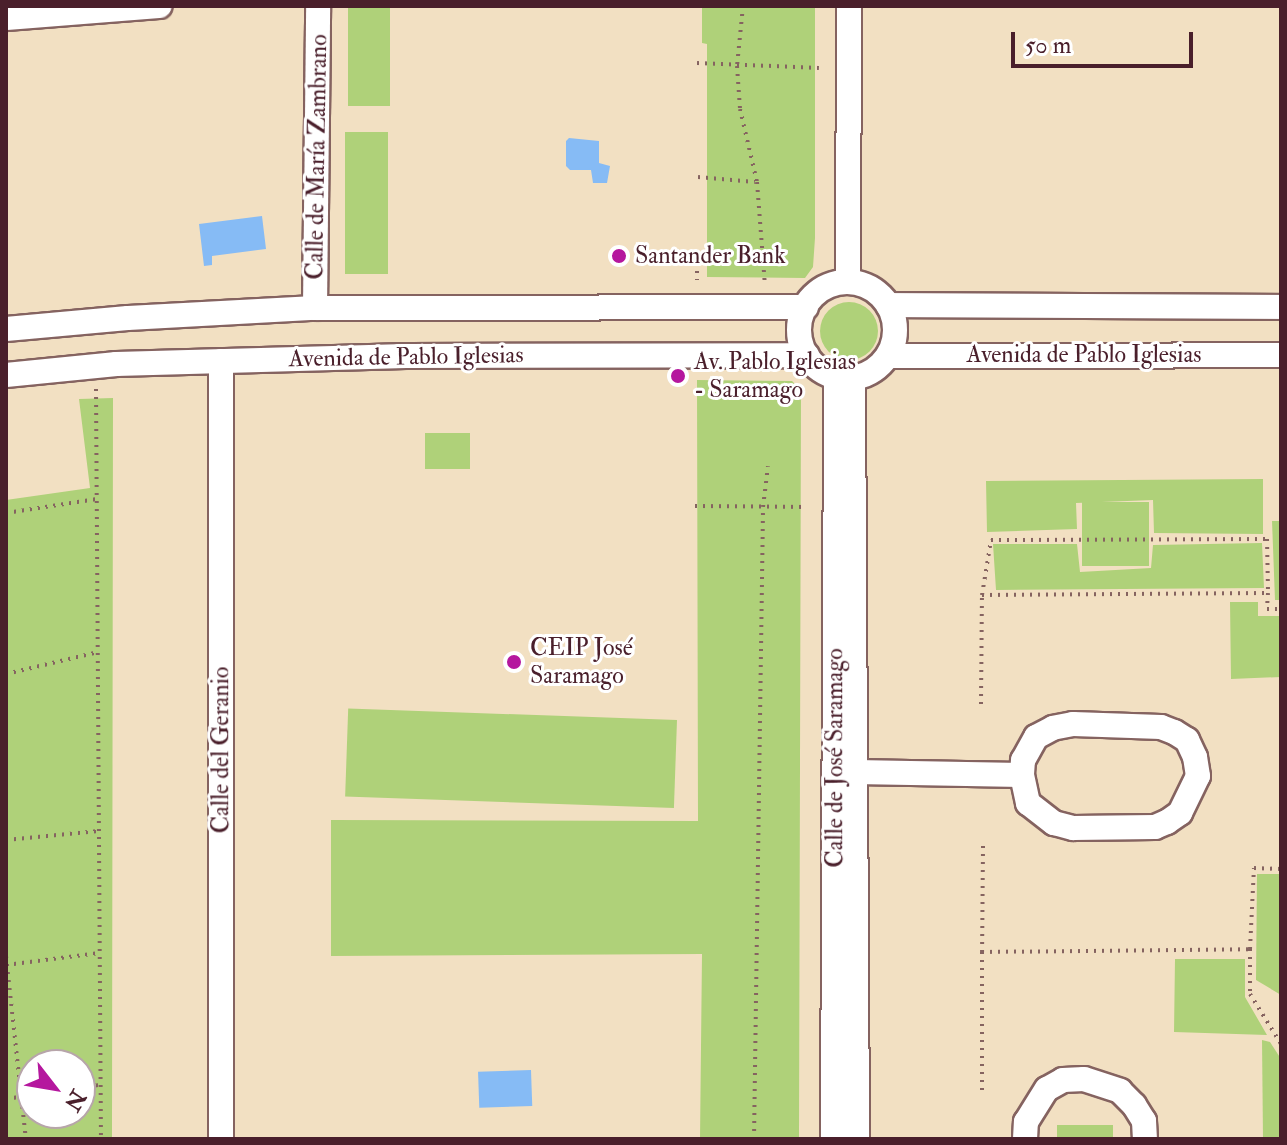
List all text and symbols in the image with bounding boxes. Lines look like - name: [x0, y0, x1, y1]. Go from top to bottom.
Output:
- scale bar: [1015, 16, 1197, 66]
- text: 50 m: [1025, 30, 1071, 61]
- street label: Calle de María Zambrano: [300, 34, 334, 280]
- place label: Santander Bank: [635, 242, 786, 270]
- marker: Santander Bank: [610, 247, 628, 265]
- street label: Avenida de Pablo Iglesias: [288, 341, 524, 373]
- street label: Avenida de Pablo Iglesias: [966, 341, 1202, 369]
- place label: Av. Pablo Iglesias - Saramago: [694, 348, 856, 404]
- marker: Av. Pablo Iglesias - Saramago: [669, 367, 687, 385]
- place label: CEIP José Saramago: [530, 634, 633, 690]
- street label: Calle de José Saramago: [821, 648, 849, 868]
- marker: CEIP José Saramago: [505, 653, 523, 671]
- street label: Calle del Geranio: [207, 667, 235, 833]
- north arrow: [16, 1049, 96, 1129]
- text: N: [58, 1085, 92, 1116]

